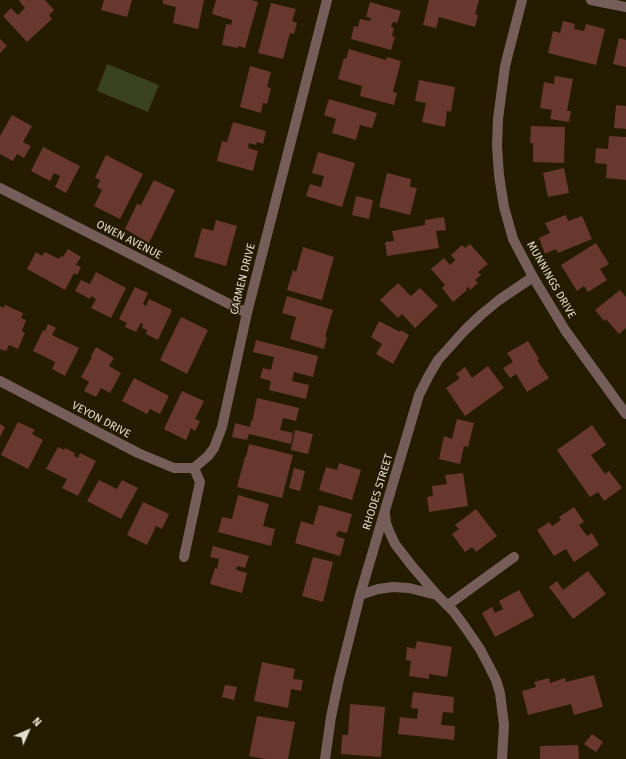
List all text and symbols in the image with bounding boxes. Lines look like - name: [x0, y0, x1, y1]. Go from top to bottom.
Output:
- street label: OWEN AVENUE: [94, 218, 164, 262]
- street label: MUNNINGS DRIVE: [524, 239, 578, 321]
- street label: CARMEN DRIVE: [228, 242, 258, 316]
- street label: VEYON DRIVE: [69, 399, 133, 441]
- street label: RHODES STREET: [360, 452, 396, 532]
- north arrow: [8, 711, 48, 751]
- text: N: [30, 715, 44, 729]

